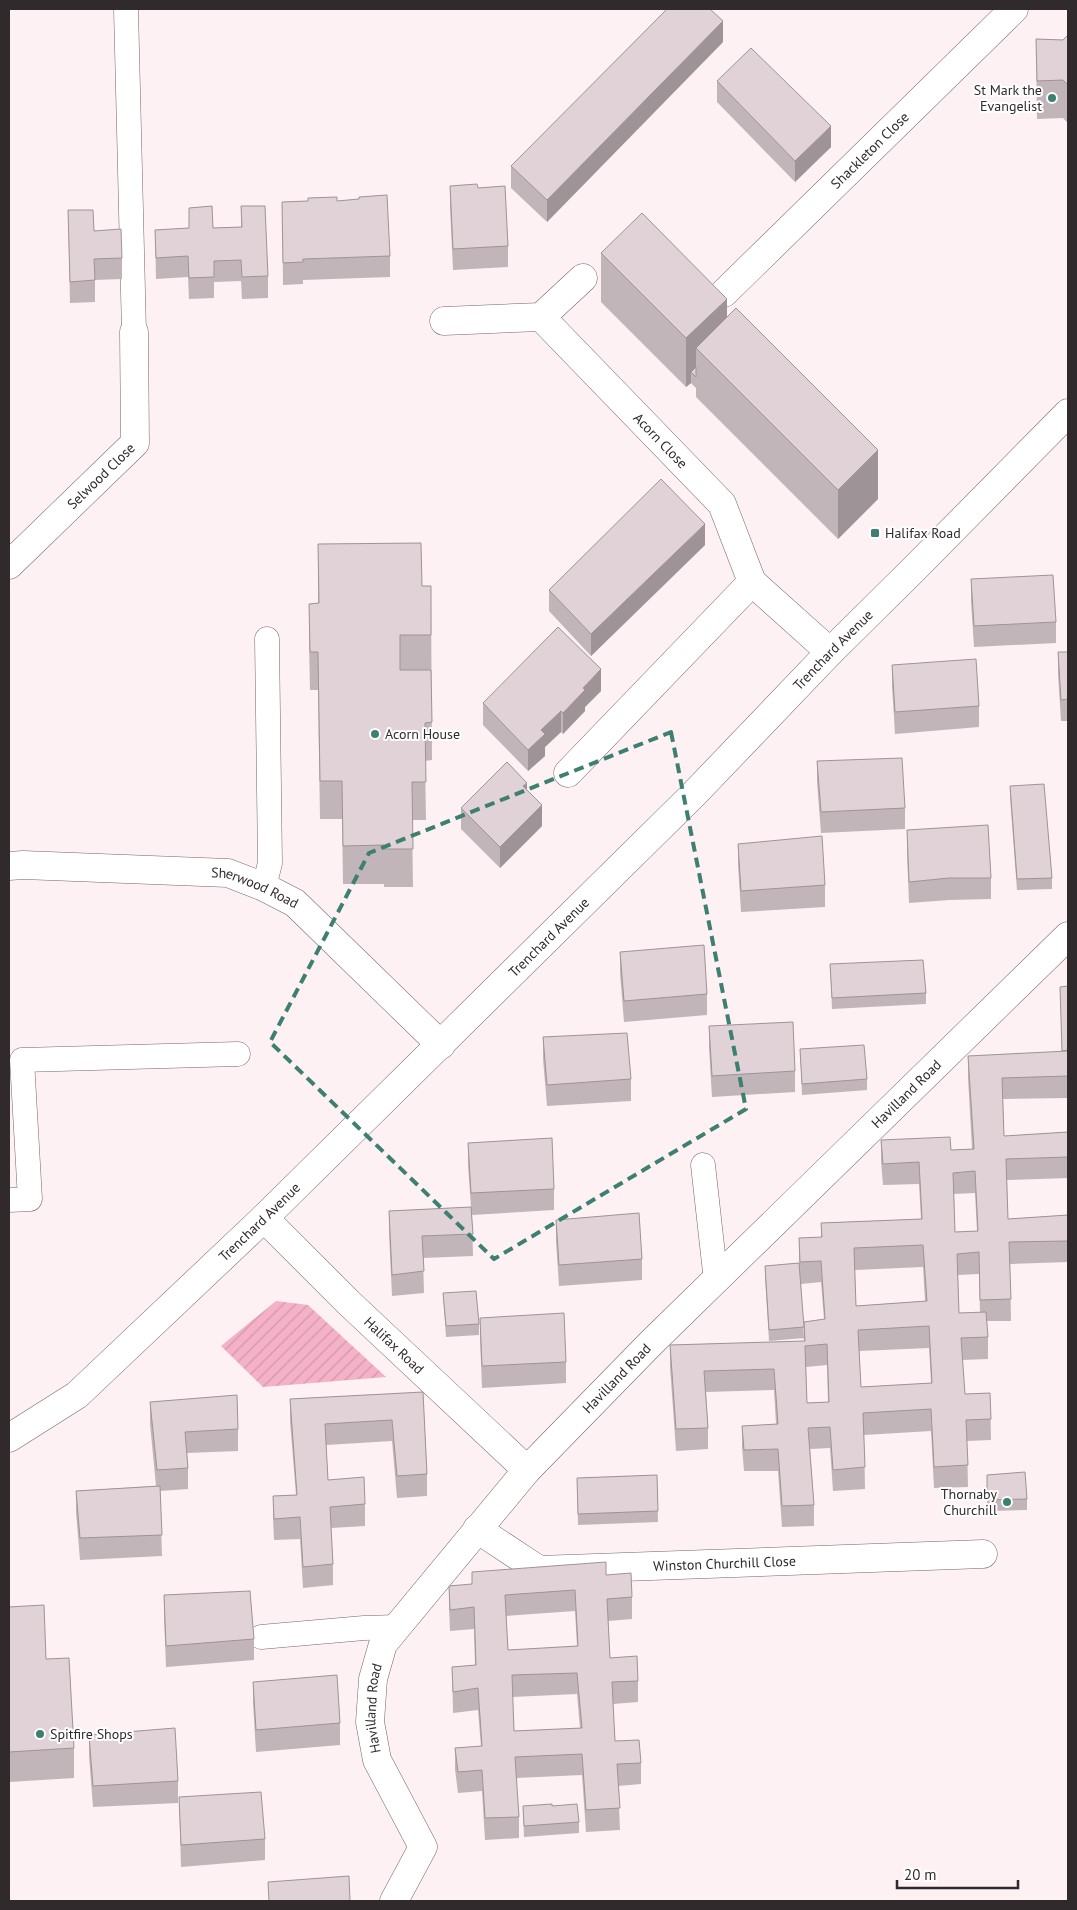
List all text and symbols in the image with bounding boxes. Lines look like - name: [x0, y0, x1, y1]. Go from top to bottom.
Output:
- place label: St Mark the Evangelist: [974, 81, 1042, 115]
- marker: St Mark the Evangelist: [1046, 92, 1058, 104]
- street label: Shackleton Close: [827, 108, 913, 193]
- street label: Acorn Close: [630, 409, 692, 472]
- street label: Selwood Close: [63, 439, 139, 513]
- place label: Halifax Road: [885, 524, 961, 542]
- marker: Halifax Road: [869, 527, 881, 539]
- street label: Trenchard Avenue: [789, 606, 877, 694]
- place label: Acorn House: [385, 725, 460, 743]
- marker: Acorn House: [369, 728, 381, 740]
- street label: Sherwood Road: [211, 863, 302, 912]
- street label: Trenchard Avenue: [505, 893, 593, 981]
- street label: Havilland Road: [868, 1056, 945, 1132]
- street label: Trenchard Avenue: [215, 1178, 304, 1265]
- street label: Halifax Road: [360, 1313, 428, 1378]
- street label: Havilland Road: [579, 1339, 655, 1417]
- place label: Thornaby Churchill: [941, 1485, 997, 1519]
- marker: Thornaby Churchill: [1001, 1496, 1013, 1508]
- street label: Winston Churchill Close: [653, 1552, 796, 1575]
- street label: Havilland Road: [361, 1661, 386, 1755]
- place label: Spitfire Shops: [50, 1725, 133, 1743]
- marker: Spitfire Shops: [34, 1728, 46, 1740]
- scale bar: [897, 1858, 1018, 1890]
- text: 20 m: [904, 1865, 937, 1884]

